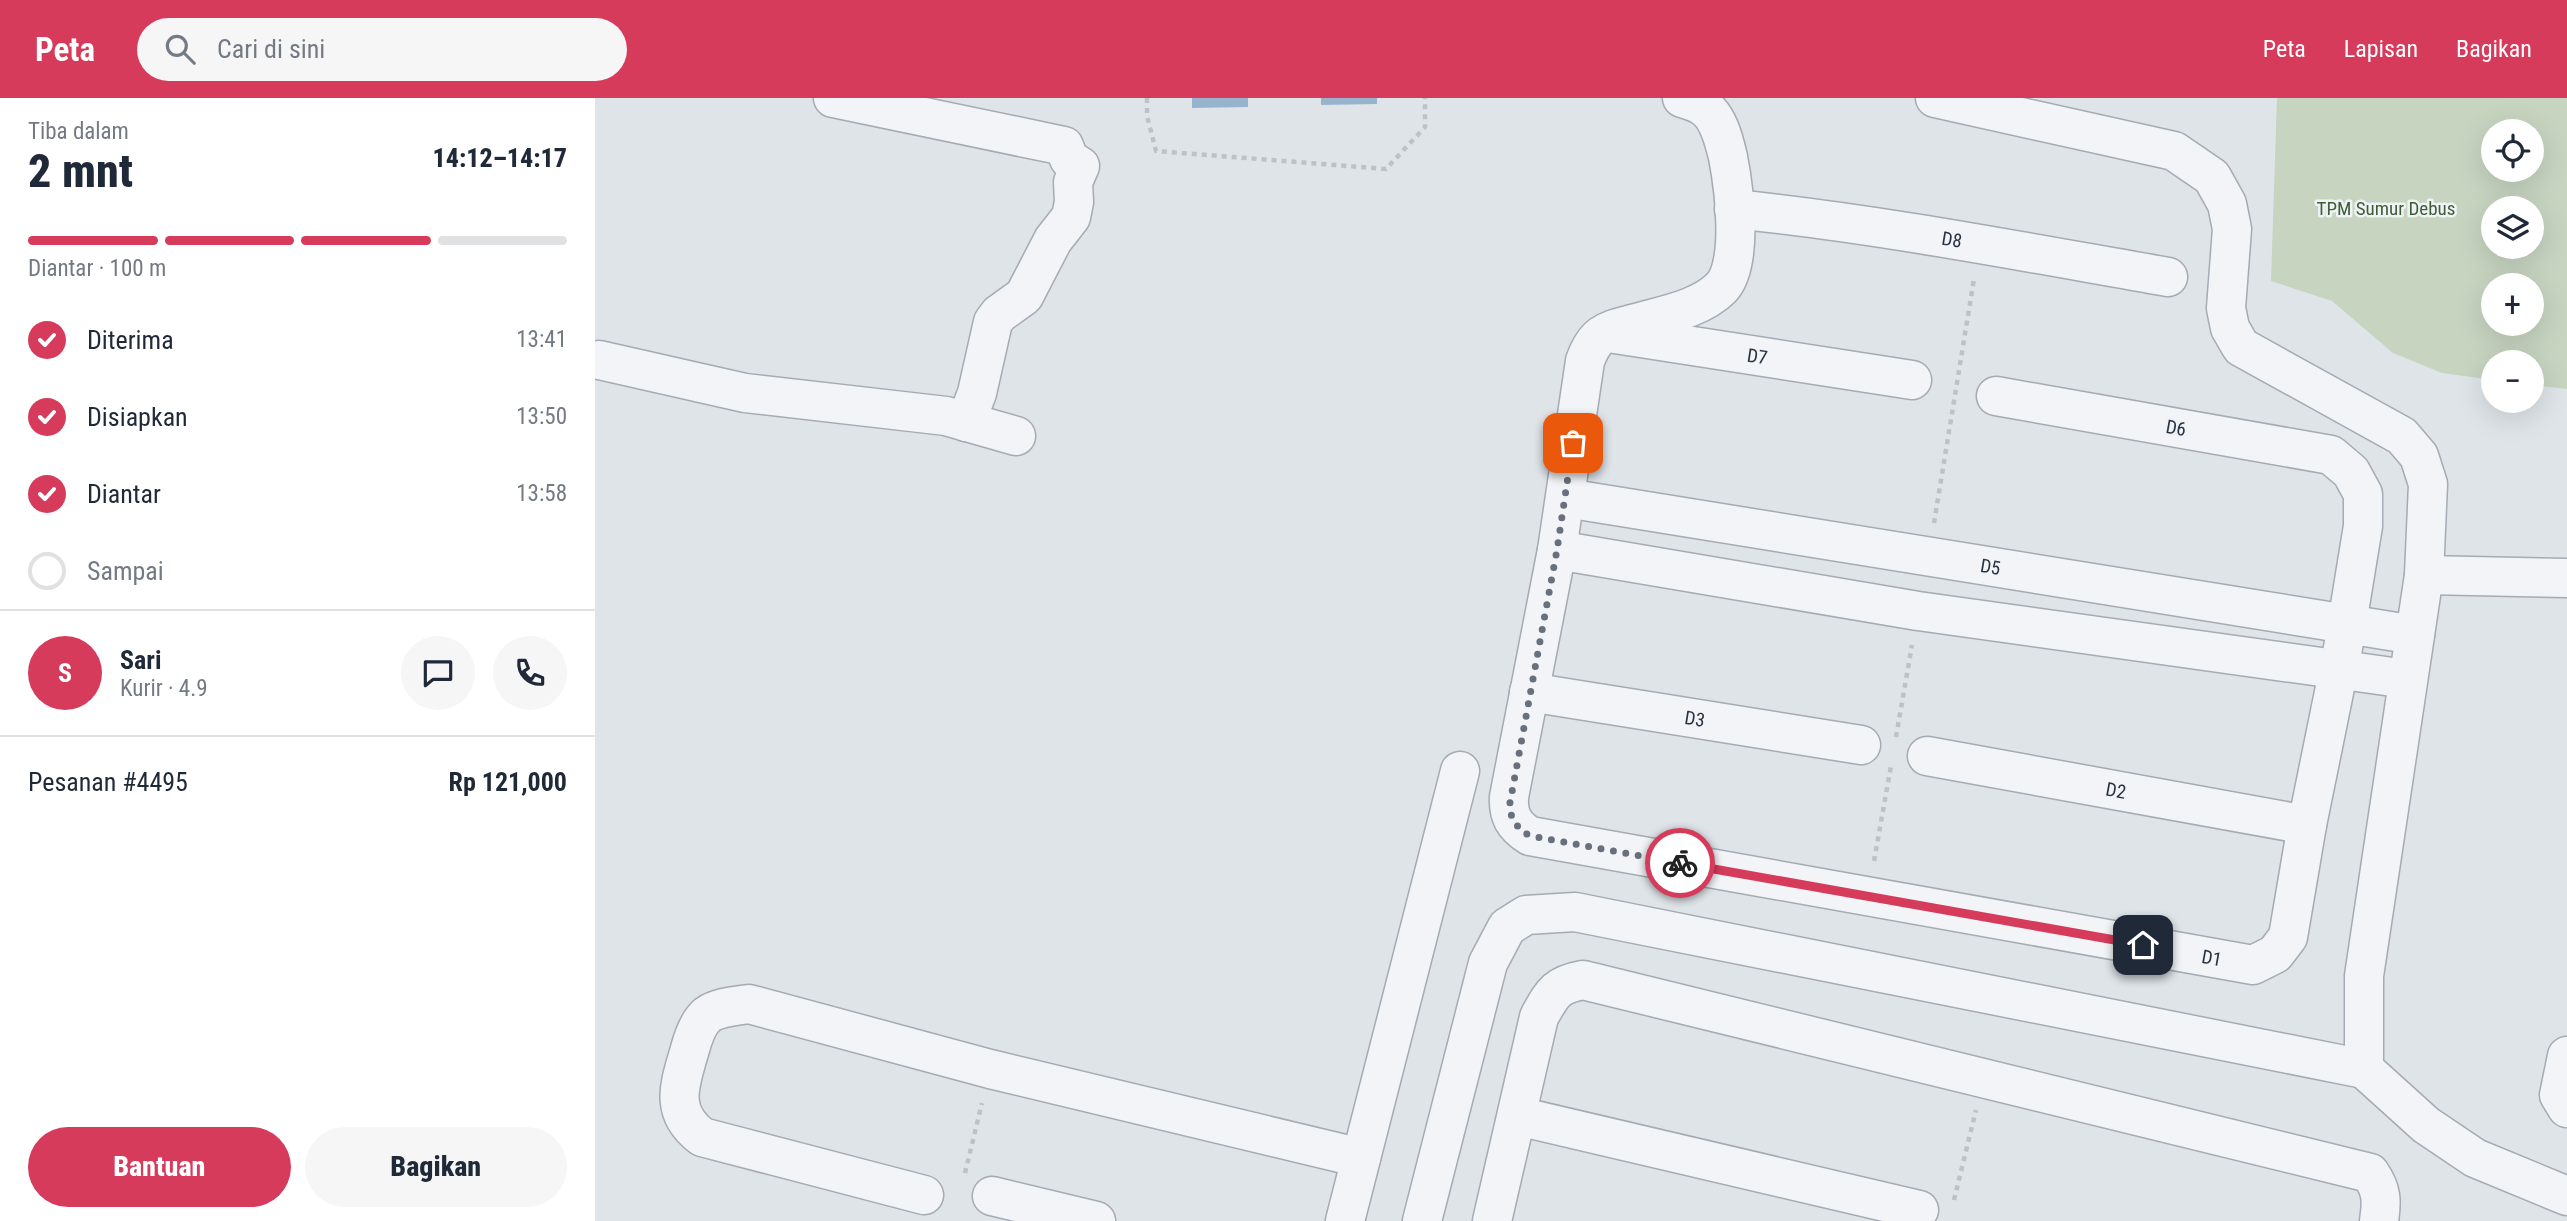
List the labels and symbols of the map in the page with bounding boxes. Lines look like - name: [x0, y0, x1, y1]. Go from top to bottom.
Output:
- park label: TPM Sumur Debus: [2317, 197, 2455, 220]
- street label: D8: [1940, 226, 1964, 252]
- street label: D7: [1746, 343, 1769, 369]
- pin: [1543, 413, 1603, 473]
- street label: D6: [2164, 415, 2188, 441]
- street label: D5: [1979, 554, 2002, 579]
- street label: D3: [1683, 706, 1707, 731]
- street label: D2: [2104, 777, 2128, 803]
- courier: [1645, 828, 1715, 898]
- pin: [2113, 915, 2173, 975]
- street label: D1: [2200, 945, 2224, 971]

